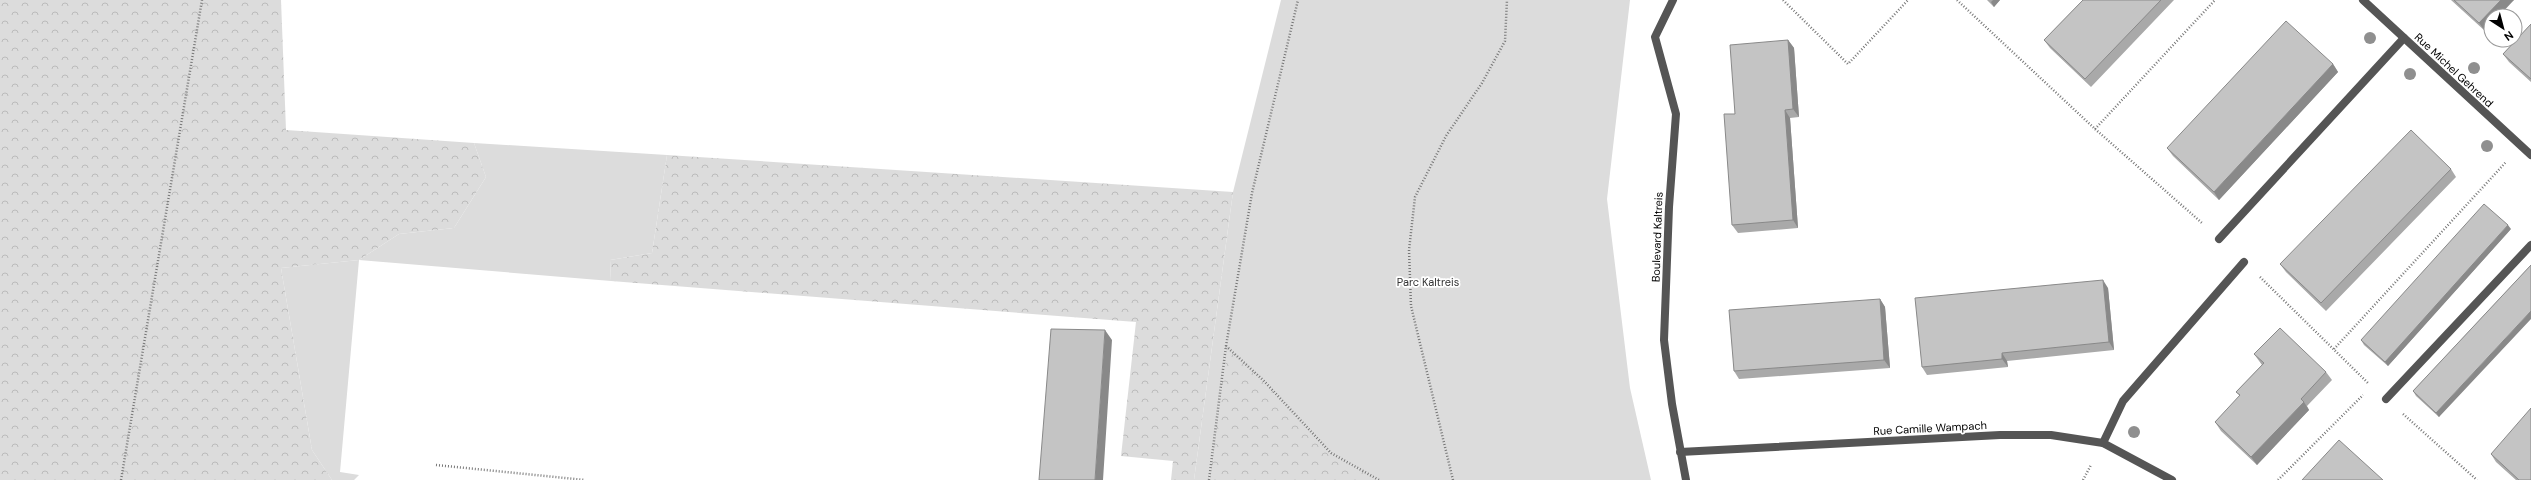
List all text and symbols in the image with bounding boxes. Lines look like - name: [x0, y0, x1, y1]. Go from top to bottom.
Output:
- north arrow: [2483, 8, 2523, 48]
- text: N: [2502, 28, 2516, 44]
- street label: Rue Michel Gehrend: [2412, 30, 2496, 110]
- street label: Boulevard Kaltreis: [1648, 192, 1666, 282]
- park label: Parc Kaltreis: [1397, 275, 1459, 289]
- street label: Rue Camille Wampach: [1873, 418, 1987, 438]

